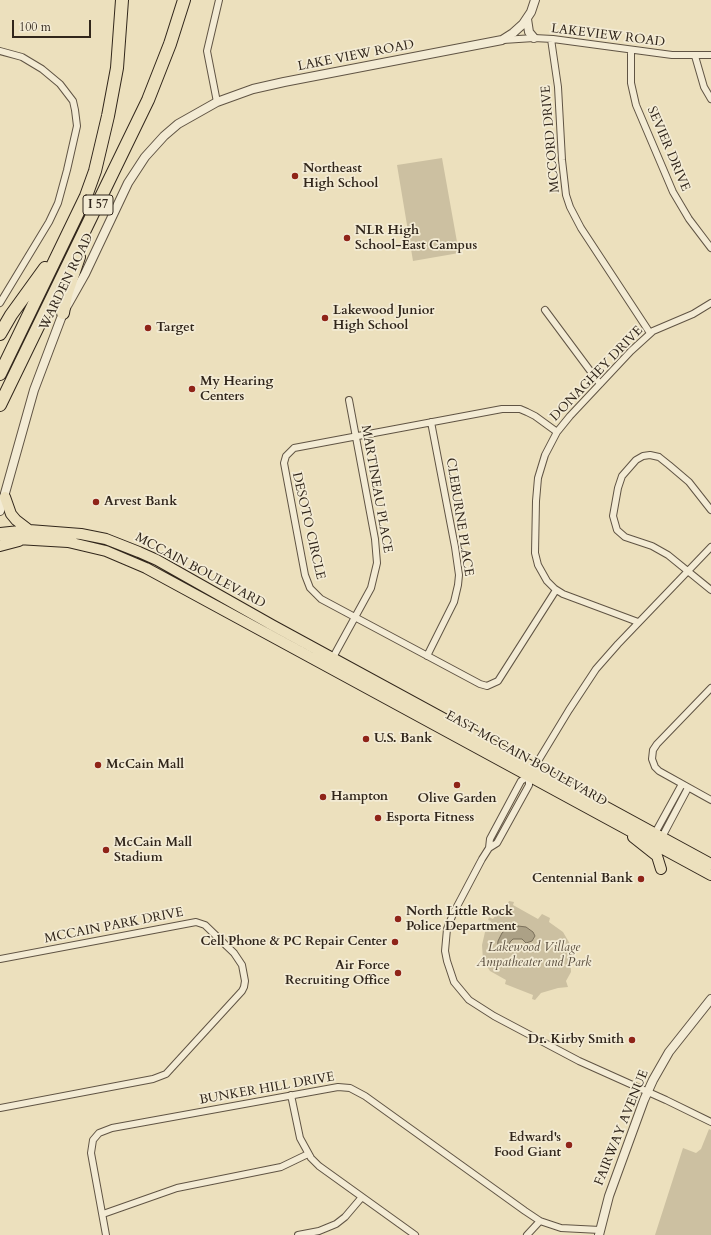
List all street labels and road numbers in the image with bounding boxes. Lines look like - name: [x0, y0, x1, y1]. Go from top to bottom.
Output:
- street label: LAKEVIEW ROAD: [550, 21, 666, 51]
- street label: LAKE VIEW ROAD: [296, 37, 416, 75]
- street label: MCCORD DRIVE: [539, 85, 563, 193]
- street label: SEVIER DRIVE: [643, 104, 693, 194]
- road number: I 57: [83, 195, 113, 215]
- street label: WARDEN ROAD: [37, 231, 97, 333]
- street label: DONAGHEY DRIVE: [548, 323, 646, 425]
- street label: MARTINEAU PLACE: [357, 424, 395, 554]
- street label: CLEBURNE PLACE: [442, 457, 476, 577]
- street label: DESOTO CIRCLE: [288, 471, 328, 581]
- street label: MCCAIN BOULEVARD: [132, 530, 268, 612]
- street label: EAST MCCAIN BOULEVARD: [443, 708, 609, 810]
- street label: MCCAIN PARK DRIVE: [43, 905, 185, 947]
- street label: FAIRWAY AVENUE: [592, 1068, 652, 1188]
- street label: BUNKER HILL DRIVE: [198, 1069, 336, 1109]

